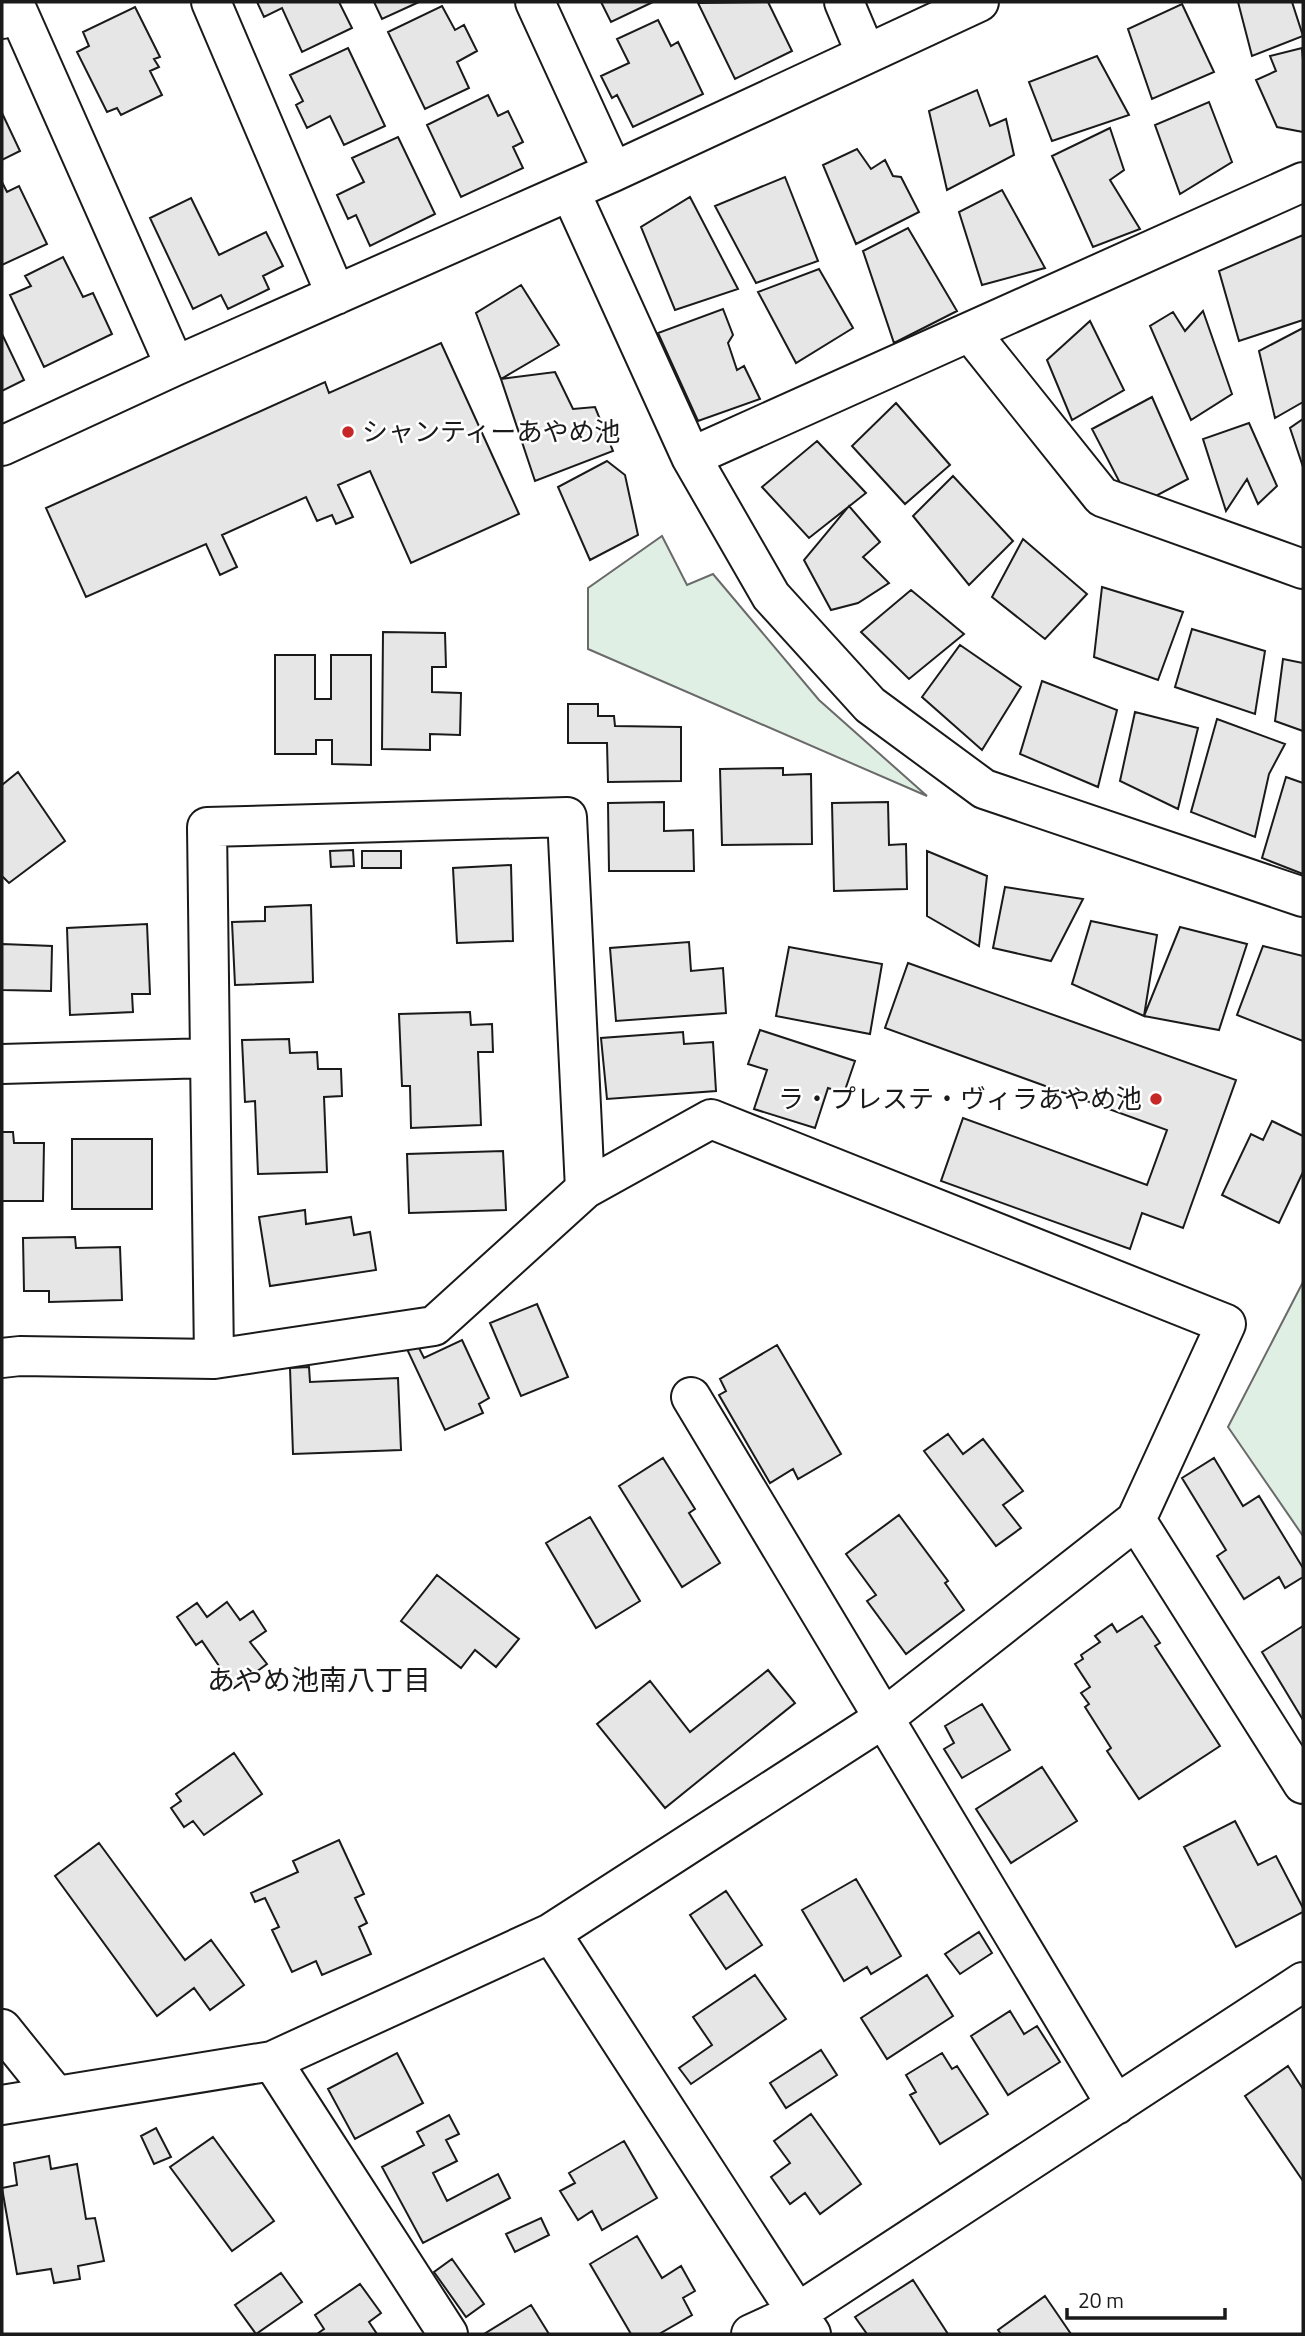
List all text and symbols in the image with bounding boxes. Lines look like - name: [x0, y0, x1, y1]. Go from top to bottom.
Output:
- place label: シャンティーあやめ池: [362, 412, 620, 451]
- marker: シャンティーあやめ池: [340, 424, 356, 440]
- place label: ラ・プレステ・ヴィラあやめ池: [778, 1079, 1142, 1118]
- marker: ラ・プレステ・ヴィラあやめ池: [1148, 1091, 1164, 1107]
- district label: あやめ池南八丁目: [207, 1658, 431, 1701]
- scale bar: [1067, 2276, 1224, 2320]
- text: 20 m: [1078, 2284, 1124, 2316]

